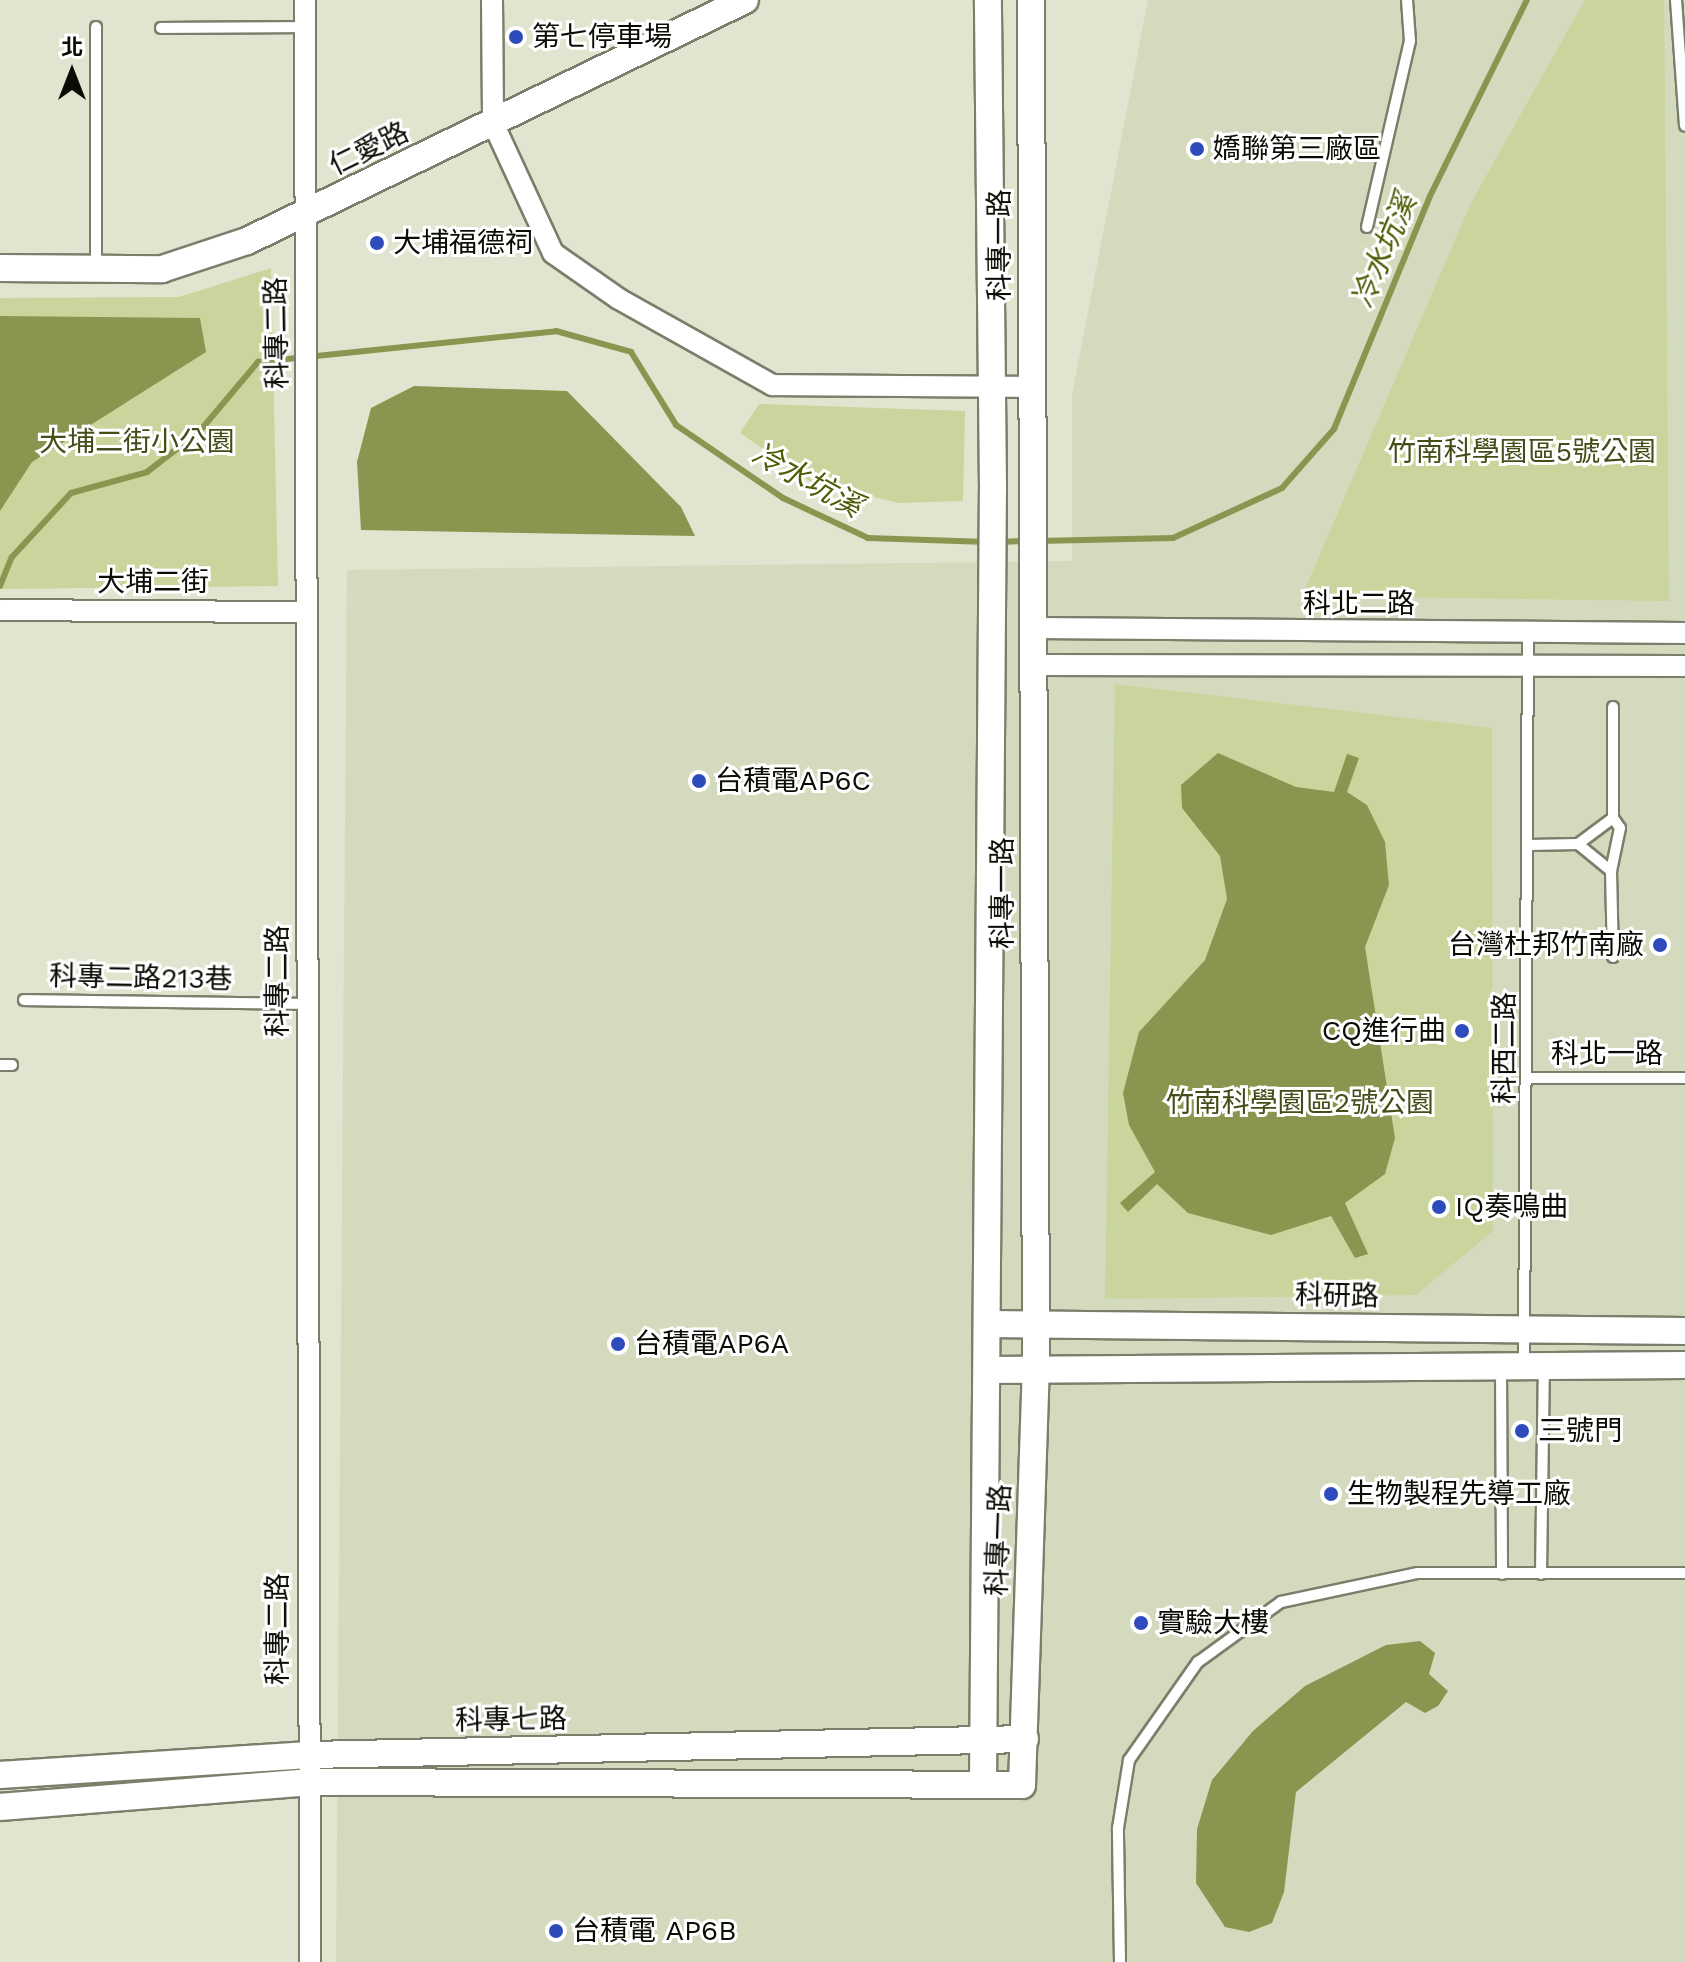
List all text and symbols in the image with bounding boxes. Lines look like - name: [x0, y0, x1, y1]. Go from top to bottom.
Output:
- place label: 第七停車場: [532, 20, 672, 54]
- marker: 第七停車場: [507, 28, 525, 46]
- north arrow: [32, 32, 112, 112]
- text: 北: [61, 35, 83, 60]
- street label: 仁愛路: [324, 115, 414, 183]
- place label: 嬌聯第三廠區: [1213, 132, 1381, 166]
- marker: 嬌聯第三廠區: [1188, 140, 1206, 158]
- street label: 科專一路: [983, 189, 1017, 301]
- water label: 冷水坑溪: [1344, 189, 1424, 313]
- place label: 大埔福德祠: [393, 226, 533, 260]
- marker: 大埔福德祠: [368, 234, 386, 252]
- street label: 科專二路: [259, 277, 295, 389]
- park label: 大埔二街小公園: [39, 425, 235, 459]
- water label: 冷水坑溪: [746, 435, 868, 525]
- park label: 竹南科學園區5號公園: [1388, 435, 1656, 469]
- street label: 大埔二街: [97, 565, 209, 599]
- street label: 科北二路: [1303, 587, 1415, 621]
- place label: 台積電AP6C: [715, 764, 871, 798]
- marker: 台積電AP6C: [690, 772, 708, 790]
- street label: 科專一路: [986, 837, 1020, 949]
- street label: 科專二路: [261, 925, 295, 1037]
- place label: 台灣杜邦竹南廠: [1448, 928, 1644, 962]
- marker: 台灣杜邦竹南廠: [1651, 936, 1669, 954]
- street label: 科專二路213巷: [49, 960, 233, 996]
- street label: 科西二路: [1488, 992, 1522, 1104]
- place label: CQ進行曲: [1322, 1014, 1446, 1048]
- marker: CQ進行曲: [1453, 1022, 1471, 1040]
- street label: 科北一路: [1551, 1037, 1663, 1071]
- park label: 竹南科學園區2號公園: [1166, 1086, 1434, 1120]
- place label: IQ奏鳴曲: [1455, 1190, 1568, 1224]
- marker: IQ奏鳴曲: [1430, 1198, 1448, 1216]
- street label: 科研路: [1295, 1278, 1379, 1314]
- place label: 台積電AP6A: [634, 1327, 789, 1361]
- marker: 台積電AP6A: [609, 1335, 627, 1353]
- place label: 三號門: [1538, 1414, 1622, 1448]
- marker: 三號門: [1513, 1422, 1531, 1440]
- place label: 生物製程先導工廠: [1347, 1477, 1571, 1511]
- street label: 科專一路: [980, 1483, 1018, 1597]
- marker: 生物製程先導工廠: [1322, 1485, 1340, 1503]
- street label: 科專二路: [261, 1573, 295, 1685]
- place label: 實驗大樓: [1157, 1606, 1269, 1640]
- marker: 實驗大樓: [1132, 1614, 1150, 1632]
- street label: 科專七路: [455, 1702, 567, 1738]
- place label: 台積電 AP6B: [572, 1914, 736, 1948]
- marker: 台積電 AP6B: [547, 1922, 565, 1940]

